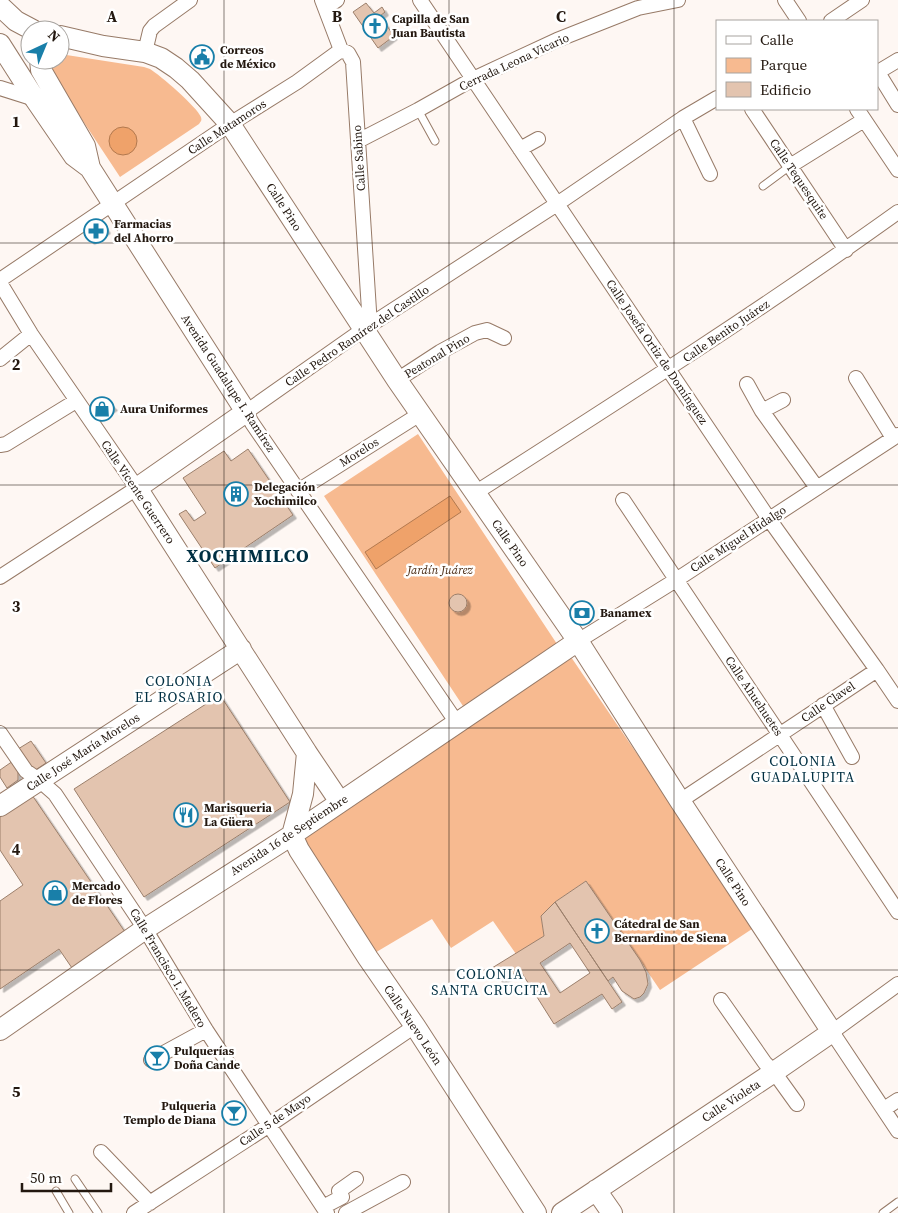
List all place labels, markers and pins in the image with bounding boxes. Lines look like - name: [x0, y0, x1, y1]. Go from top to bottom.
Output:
- place label: Capilla de San Juan Bautista: [391, 11, 470, 41]
- church icon: Capilla de San Juan Bautista: [362, 13, 388, 39]
- place label: Correos de México: [220, 42, 276, 72]
- public building icon: Correos de México: [189, 44, 215, 70]
- place label: Farmacias del Ahorro: [114, 216, 174, 246]
- pharmacy icon: Farmacias del Ahorro: [83, 218, 109, 244]
- shop icon: Aura Uniformes: [89, 396, 115, 422]
- place label: Aura Uniformes: [120, 401, 208, 417]
- place label: Delegación Xochimilco: [254, 479, 317, 509]
- building icon: Delegación Xochimilco: [223, 481, 249, 507]
- bank icon: Banamex: [569, 600, 595, 626]
- place label: Banamex: [600, 605, 652, 621]
- place label: Marisqueria La Güera: [204, 800, 273, 830]
- restaurant icon: Marisqueria La Güera: [173, 802, 199, 828]
- place label: Mercado de Flores: [72, 878, 123, 908]
- shop icon: Mercado de Flores: [42, 880, 68, 906]
- place label: Cátedral de San Bernardino de Siena: [614, 916, 727, 946]
- church icon: Cátedral de San Bernardino de Siena: [584, 918, 610, 944]
- place label: Pulquerías Doña Cande: [174, 1043, 240, 1073]
- bar icon: Pulquerías Doña Cande: [144, 1045, 170, 1071]
- place label: Pulqueria Templo de Diana: [124, 1098, 217, 1128]
- bar icon: Pulqueria Templo de Diana: [221, 1100, 247, 1126]

